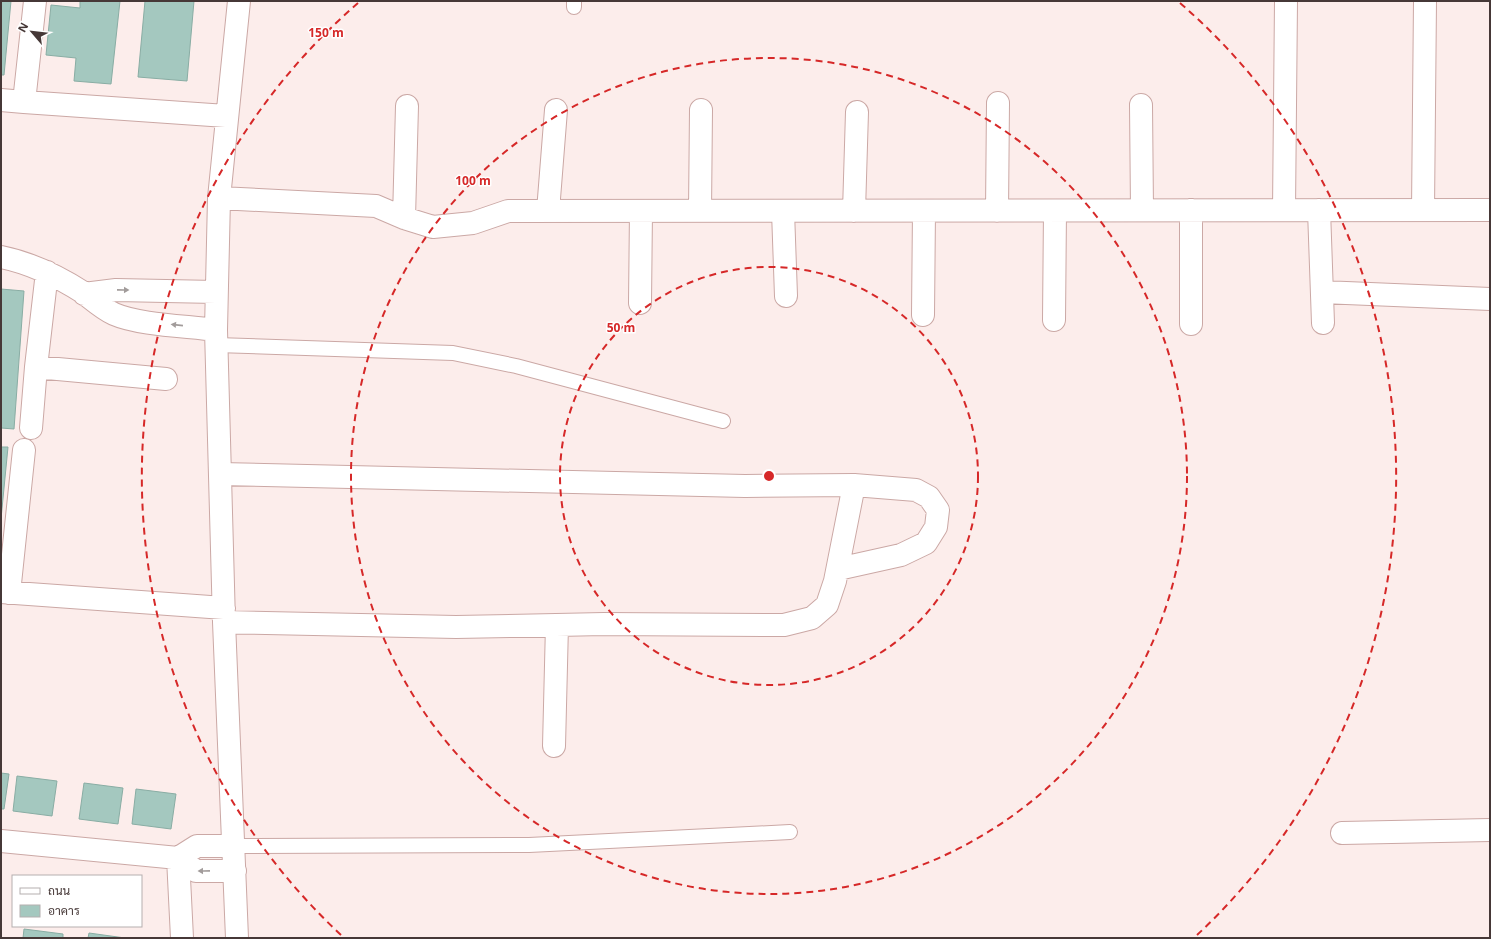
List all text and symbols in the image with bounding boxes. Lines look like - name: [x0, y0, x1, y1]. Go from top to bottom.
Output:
- north arrow: [12, 12, 52, 52]
- text: N: [14, 20, 31, 35]
- text: 150 m: [308, 24, 344, 41]
- text: 100 m: [455, 172, 491, 189]
- one-way arrow: [117, 287, 130, 293]
- text: 50 m: [607, 319, 635, 336]
- one-way arrow: [171, 322, 183, 329]
- centre of rings: [762, 469, 776, 483]
- one-way arrow: [197, 868, 210, 874]
- legend: [12, 875, 142, 927]
- text: ถนน: [48, 882, 71, 899]
- text: อาคาร: [48, 902, 80, 919]

